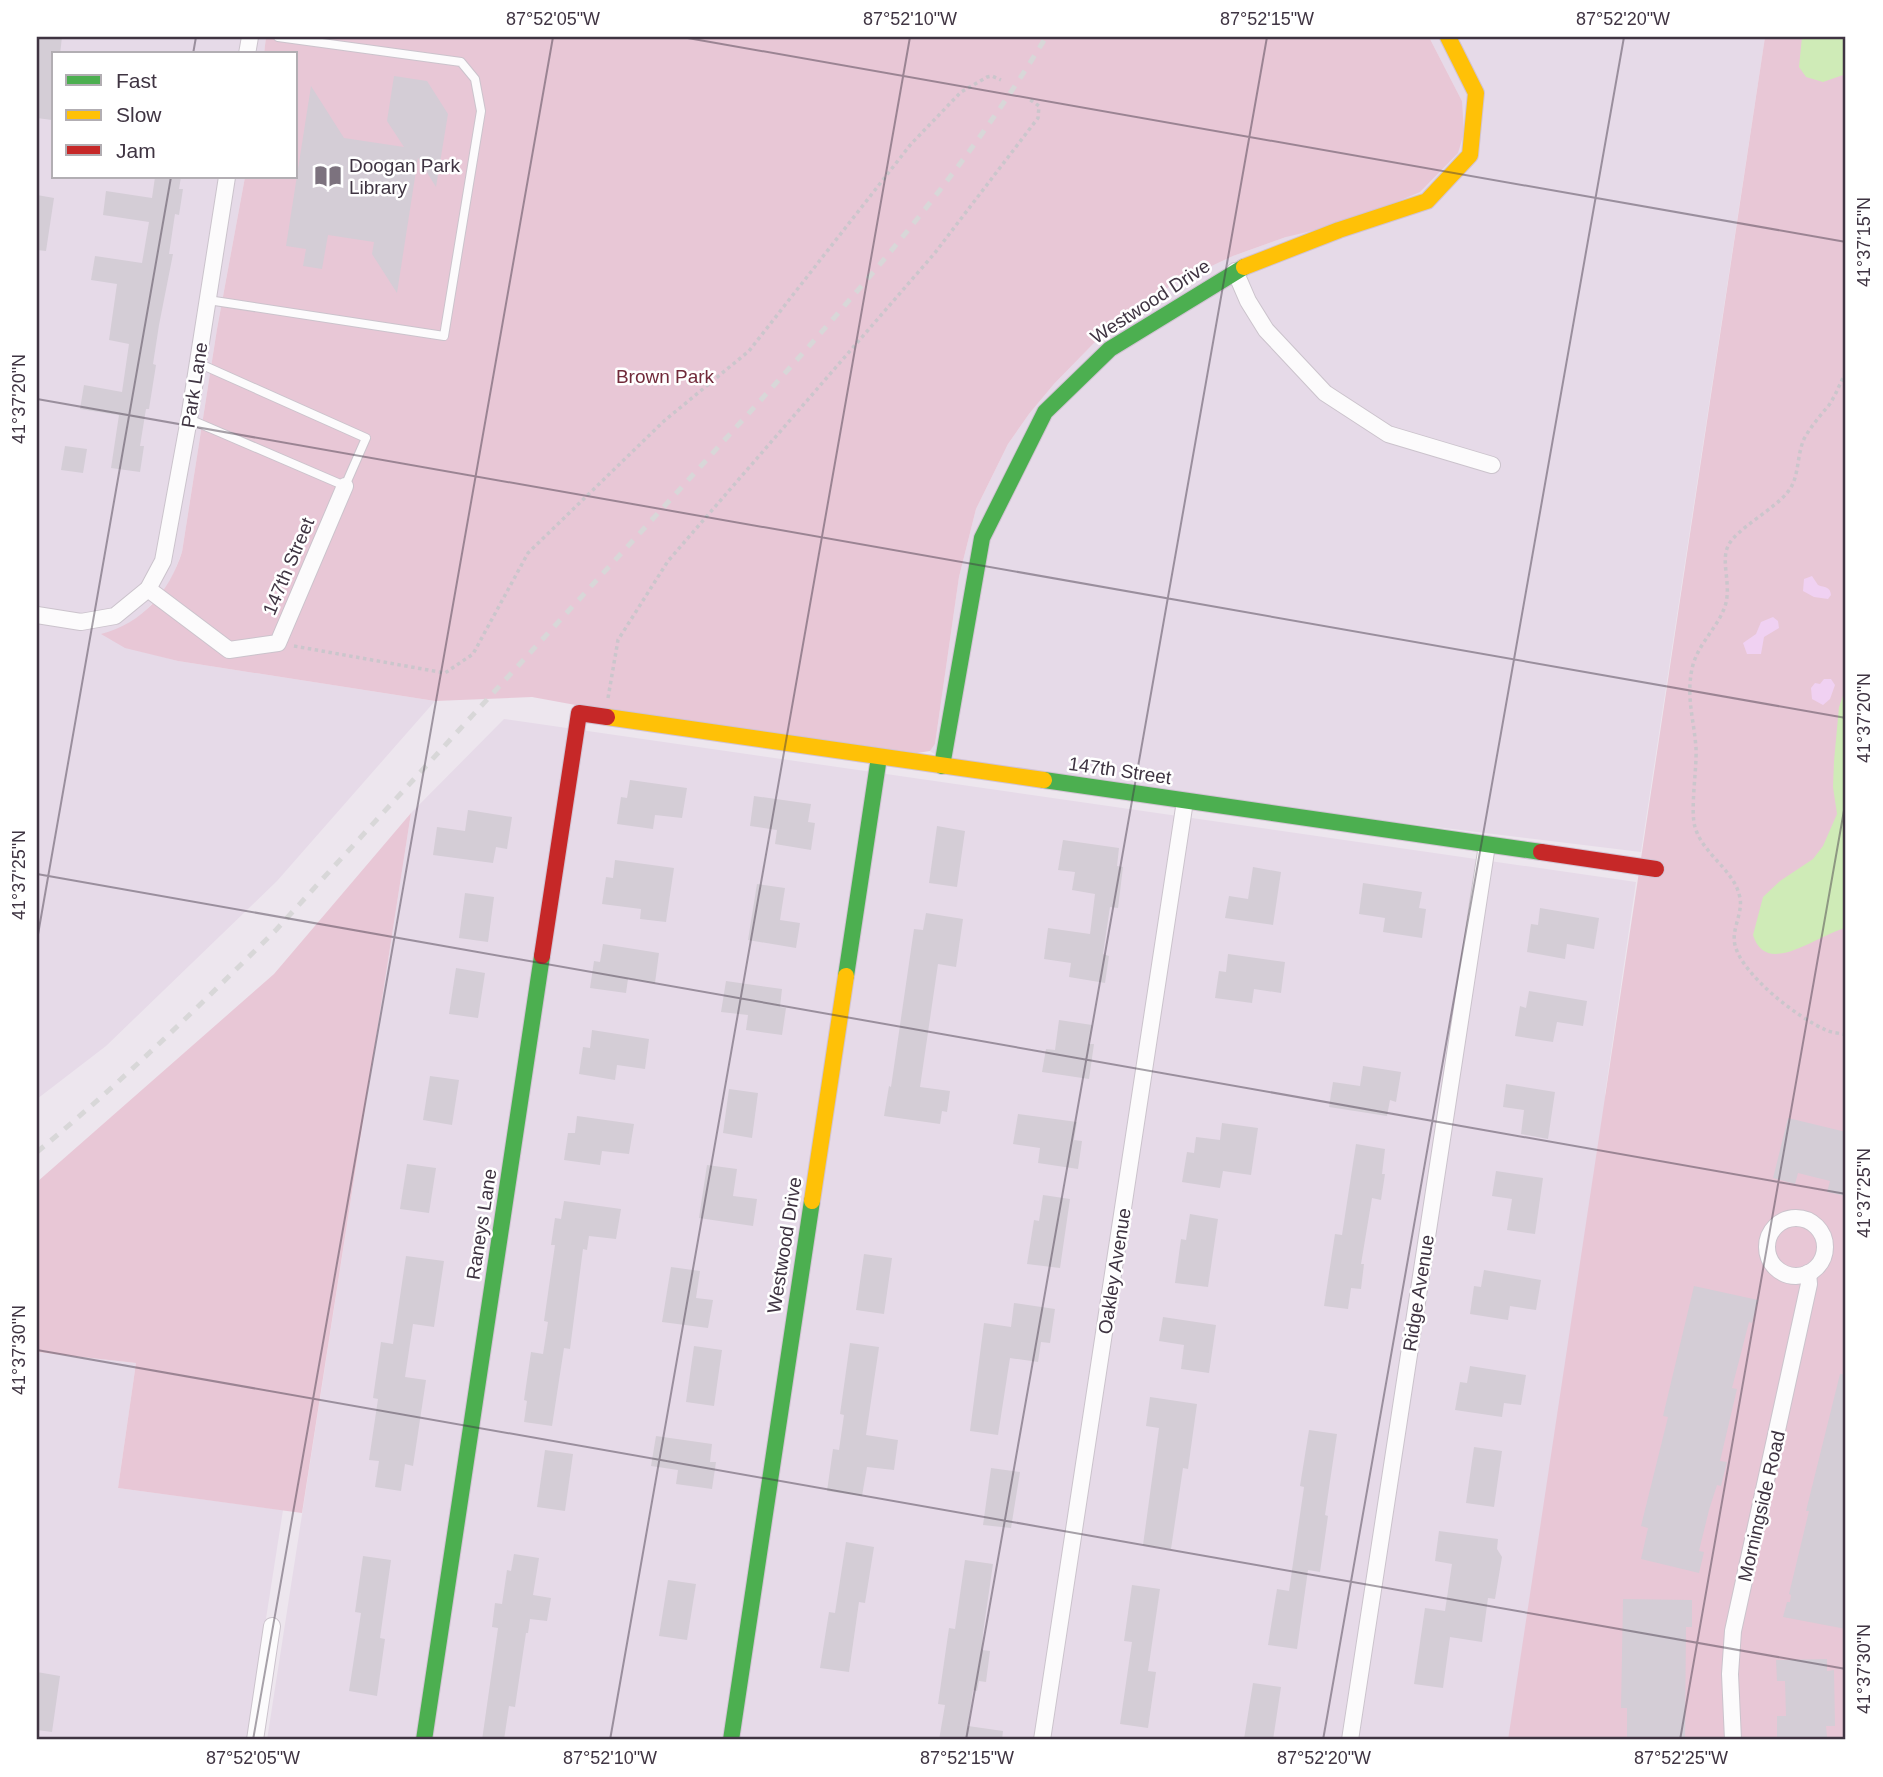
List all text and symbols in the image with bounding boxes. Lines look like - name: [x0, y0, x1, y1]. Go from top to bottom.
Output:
- text: 87°52'05"W: [506, 9, 600, 29]
- text: 87°52'10"W: [863, 9, 957, 29]
- text: 87°52'15"W: [1220, 9, 1314, 29]
- text: 87°52'20"W: [1576, 9, 1670, 29]
- legend: [52, 52, 298, 178]
- text: Fast: [116, 69, 157, 92]
- text: Slow: [116, 103, 162, 126]
- text: Jam: [116, 139, 156, 162]
- place label: Doogan Park Library: [349, 155, 460, 198]
- library icon: Doogan Park Library: [313, 161, 343, 191]
- text: 41°37'15"N: [1854, 197, 1874, 287]
- street label: Westwood Drive: [1087, 255, 1214, 348]
- street label: Park Lane: [177, 341, 212, 430]
- text: 41°37'20"N: [9, 354, 29, 444]
- park label: Brown Park: [616, 366, 715, 387]
- street label: 147th Street: [259, 514, 319, 618]
- text: 41°37'20"N: [1854, 673, 1874, 763]
- street label: 147th Street: [1067, 753, 1173, 788]
- text: 41°37'25"N: [9, 830, 29, 920]
- text: 41°37'25"N: [1854, 1148, 1874, 1238]
- street label: Raneys Lane: [462, 1167, 501, 1281]
- street label: Westwood Drive: [763, 1175, 806, 1315]
- street label: Oakley Avenue: [1094, 1206, 1135, 1336]
- street label: Ridge Avenue: [1399, 1233, 1438, 1353]
- text: 41°37'30"N: [9, 1305, 29, 1395]
- street label: Morningside Road: [1734, 1429, 1789, 1584]
- text: 41°37'30"N: [1854, 1624, 1874, 1714]
- text: 87°52'05"W: [206, 1748, 300, 1768]
- text: 87°52'10"W: [563, 1748, 657, 1768]
- text: 87°52'15"W: [920, 1748, 1014, 1768]
- text: 87°52'20"W: [1277, 1748, 1371, 1768]
- text: 87°52'25"W: [1634, 1748, 1728, 1768]

